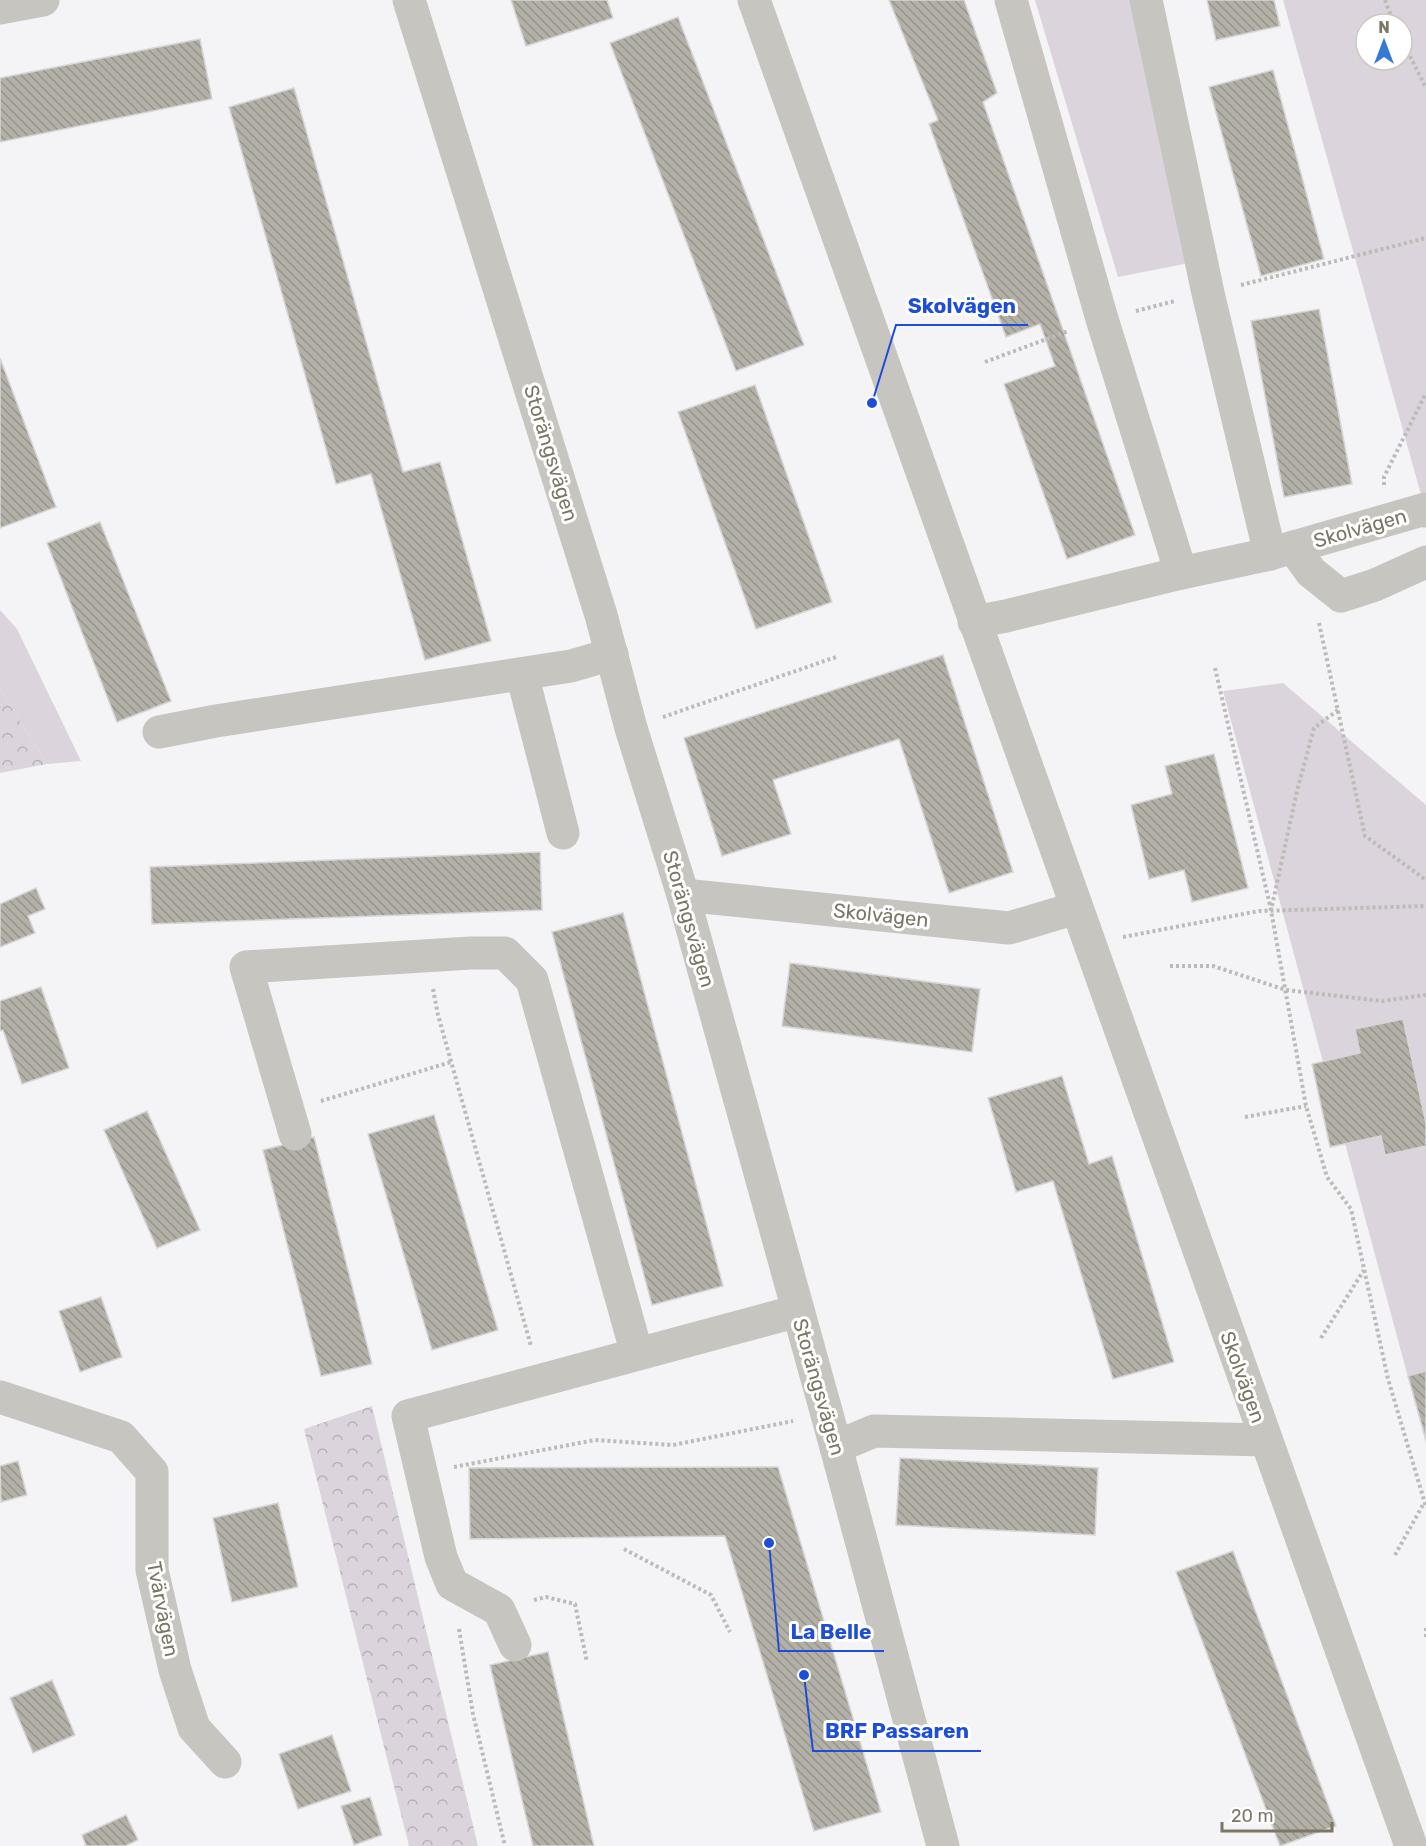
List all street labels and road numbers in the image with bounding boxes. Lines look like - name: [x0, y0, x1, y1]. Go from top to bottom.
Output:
- street label: Storängsvägen: [519, 382, 583, 524]
- street label: Skolvägen: [1311, 503, 1409, 553]
- street label: Storängsvägen: [658, 848, 720, 990]
- street label: Skolvägen: [832, 898, 930, 932]
- street label: Storängsvägen: [788, 1316, 850, 1458]
- street label: Skolvägen: [1215, 1328, 1271, 1426]
- street label: Tvärvägen: [142, 1559, 184, 1659]

